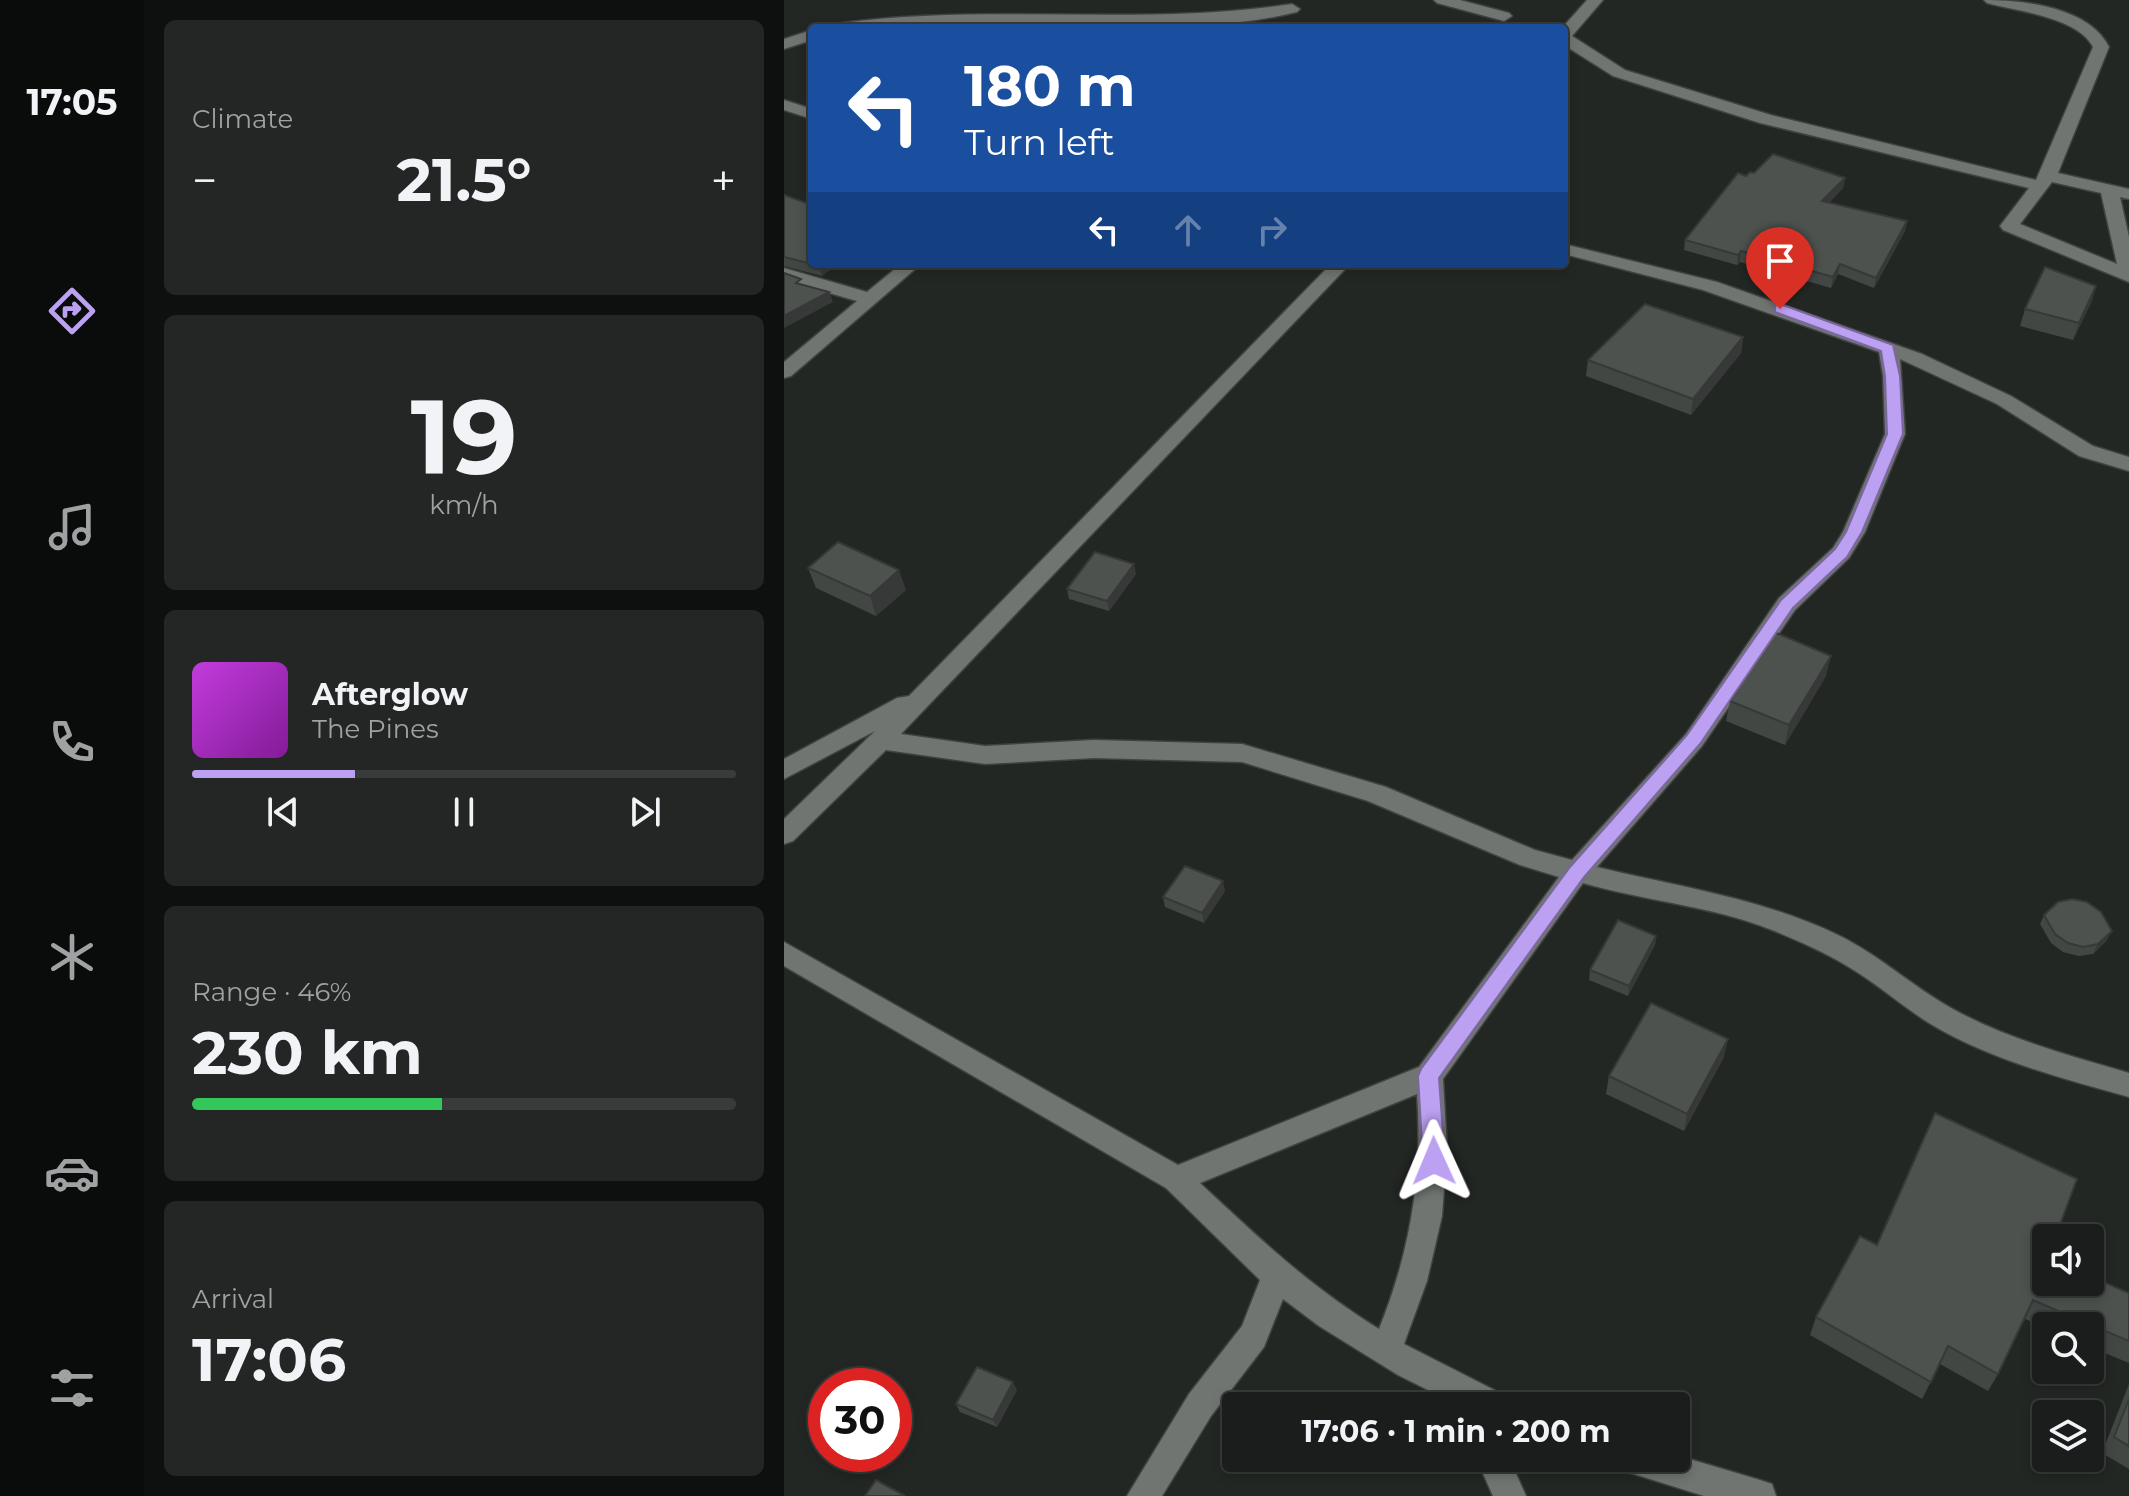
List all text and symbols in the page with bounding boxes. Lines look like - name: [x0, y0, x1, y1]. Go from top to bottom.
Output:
- text: 180 m: [964, 52, 1136, 120]
- icon: left: [832, 56, 936, 160]
- text: 17:05: [26, 80, 118, 124]
- text: Climate: [192, 103, 293, 135]
- text: Turn left: [964, 120, 1115, 164]
- text: 21.5°: [396, 143, 532, 216]
- text: −: [192, 153, 217, 207]
- text: +: [711, 153, 736, 207]
- icon: left: [1082, 208, 1126, 252]
- icon: ahead: [1166, 208, 1210, 252]
- icon: right: [1250, 208, 1294, 252]
- pin: [1746, 227, 1814, 309]
- icon: arrive: [1758, 239, 1802, 283]
- icon: directions: [44, 283, 100, 339]
- text: 19: [410, 373, 518, 500]
- text: km/h: [429, 489, 499, 521]
- icon: music: [44, 499, 100, 555]
- text: Afterglow: [312, 676, 468, 713]
- text: The Pines: [312, 713, 439, 745]
- icon: phone: [44, 714, 100, 770]
- icon: previous: [261, 790, 305, 834]
- icon: pause: [442, 790, 486, 834]
- icon: next: [623, 790, 667, 834]
- icon: climate: [44, 929, 100, 985]
- text: Range · 46%: [192, 976, 351, 1008]
- text: 230 km: [192, 1016, 423, 1089]
- position arrow: [1392, 1119, 1476, 1203]
- icon: car: [44, 1145, 100, 1201]
- map controls: [2032, 1224, 2104, 1472]
- button: sound: [2032, 1224, 2104, 1296]
- text: Arrival: [192, 1283, 274, 1315]
- button: search: [2032, 1312, 2104, 1384]
- text: 17:06: [192, 1323, 346, 1396]
- icon: filters: [44, 1360, 100, 1416]
- speed limit sign: 30: [808, 1368, 912, 1472]
- button: layers: [2032, 1400, 2104, 1472]
- text: 17:06 · 1 min · 200 m: [1301, 1413, 1611, 1450]

